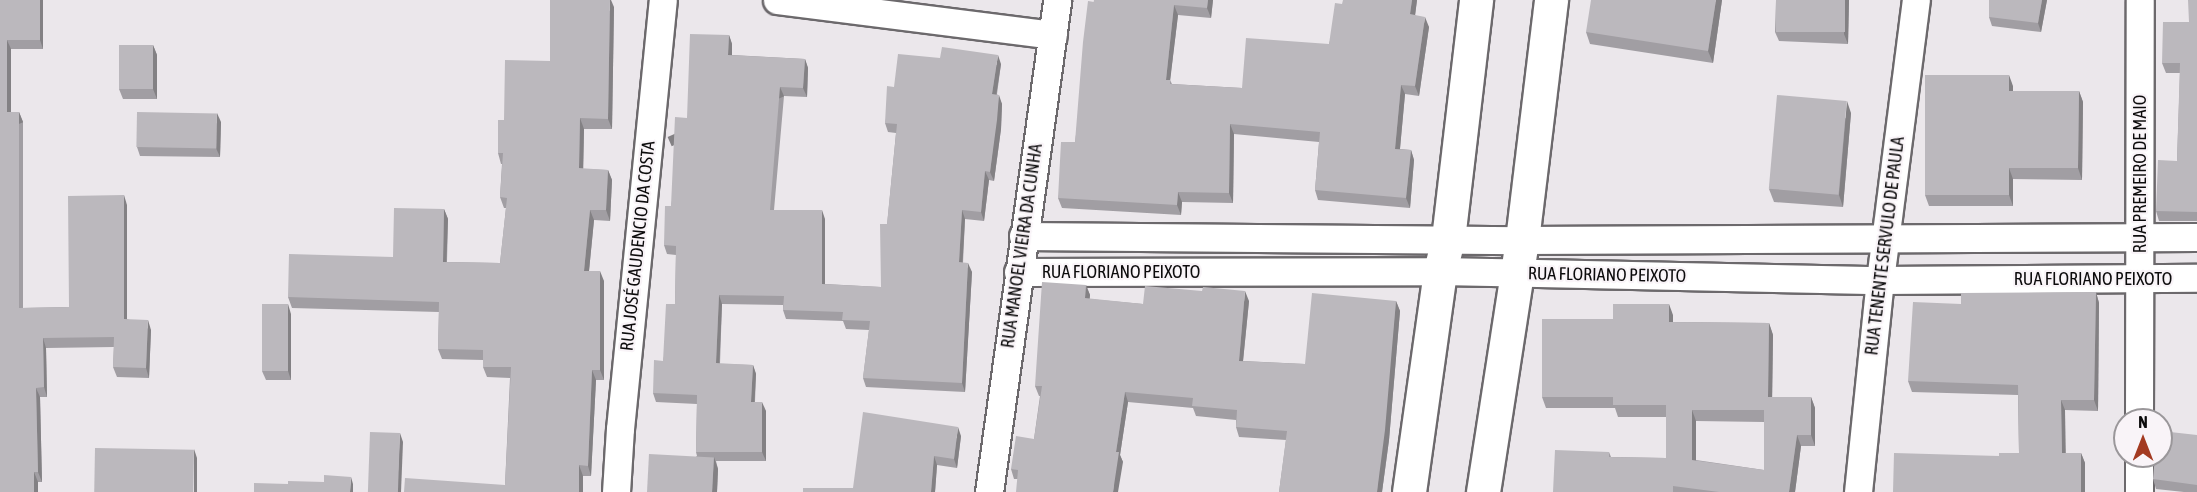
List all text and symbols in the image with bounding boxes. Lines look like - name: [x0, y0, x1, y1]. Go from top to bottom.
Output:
- street label: RUA PREMEIRO DE MAIO: [2129, 95, 2151, 253]
- street label: RUA TENENTE SERVULO DE PAULA: [1861, 135, 1909, 357]
- street label: RUA JOSÉ GAUDENCIO DA COSTA: [616, 140, 660, 352]
- street label: RUA MANOEL VIEIRA DA CUNHA: [997, 143, 1047, 349]
- street label: RUA FLORIANO PEIXOTO: [1042, 261, 1200, 283]
- street label: RUA FLORIANO PEIXOTO: [1528, 263, 1686, 287]
- street label: RUA FLORIANO PEIXOTO: [2014, 268, 2172, 290]
- north arrow: [2113, 408, 2173, 468]
- text: N: [2138, 413, 2148, 431]

